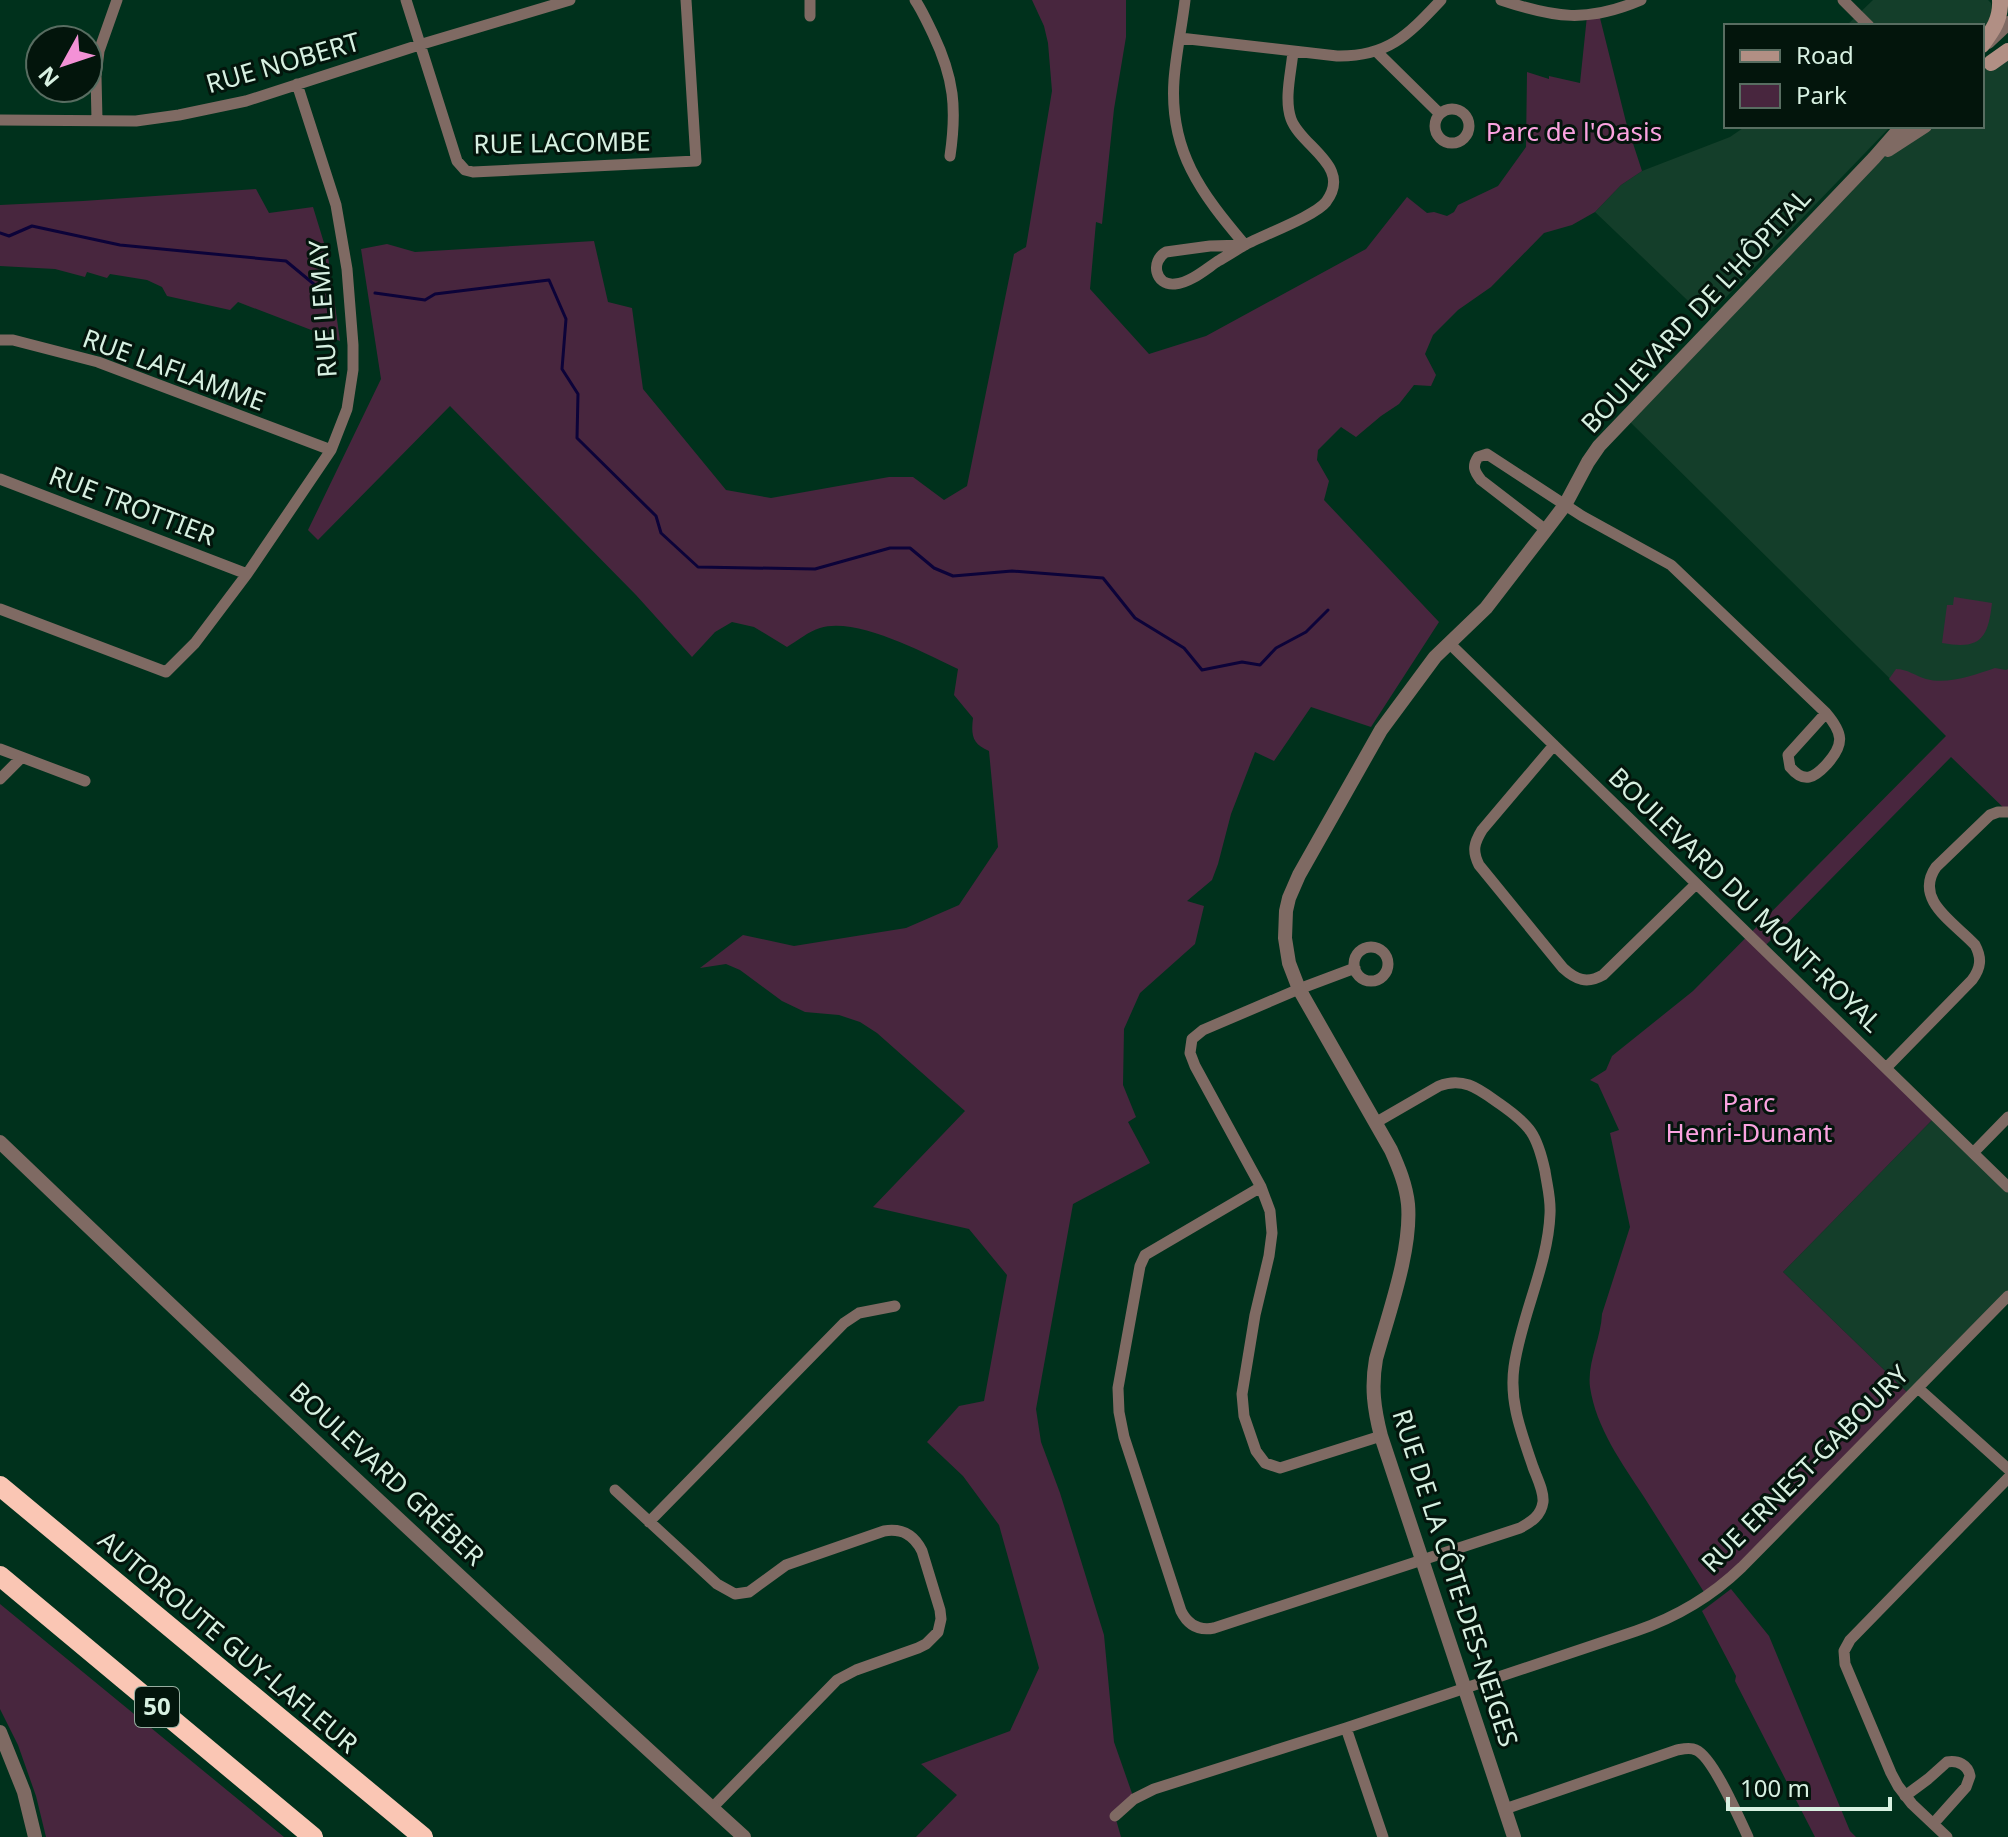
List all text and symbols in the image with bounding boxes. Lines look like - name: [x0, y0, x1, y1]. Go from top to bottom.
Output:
- street label: RUE NOBERT: [202, 23, 364, 101]
- north arrow: [24, 24, 104, 104]
- legend: [1724, 24, 1984, 128]
- text: Road: [1796, 38, 1854, 71]
- text: N: [31, 61, 65, 94]
- text: Park: [1796, 78, 1847, 111]
- park label: Parc de l'Oasis: [1486, 113, 1662, 149]
- street label: RUE LACOMBE: [473, 122, 651, 162]
- street label: BOULEVARD DE L'HÔPITAL: [1572, 180, 1818, 440]
- street label: RUE LEMAY: [299, 239, 345, 379]
- street label: RUE LAFLAMME: [78, 319, 271, 419]
- street label: RUE TROTTIER: [44, 457, 221, 553]
- street label: BOULEVARD DU MONT-ROYAL: [1601, 759, 1890, 1040]
- park label: Parc Henri-Dunant: [1666, 1084, 1832, 1150]
- street label: RUE ERNEST-GABOURY: [1693, 1356, 1916, 1580]
- street label: BOULEVARD GRÉBER: [282, 1373, 493, 1573]
- street label: RUE DE LA CÔTE-DES-NEIGES: [1384, 1404, 1528, 1751]
- street label: AUTOROUTE GUY-LAFLEUR: [91, 1522, 366, 1761]
- road number: 50: [135, 1687, 179, 1727]
- scale bar: [1728, 1761, 1890, 1811]
- text: 100 m: [1740, 1771, 1810, 1804]

